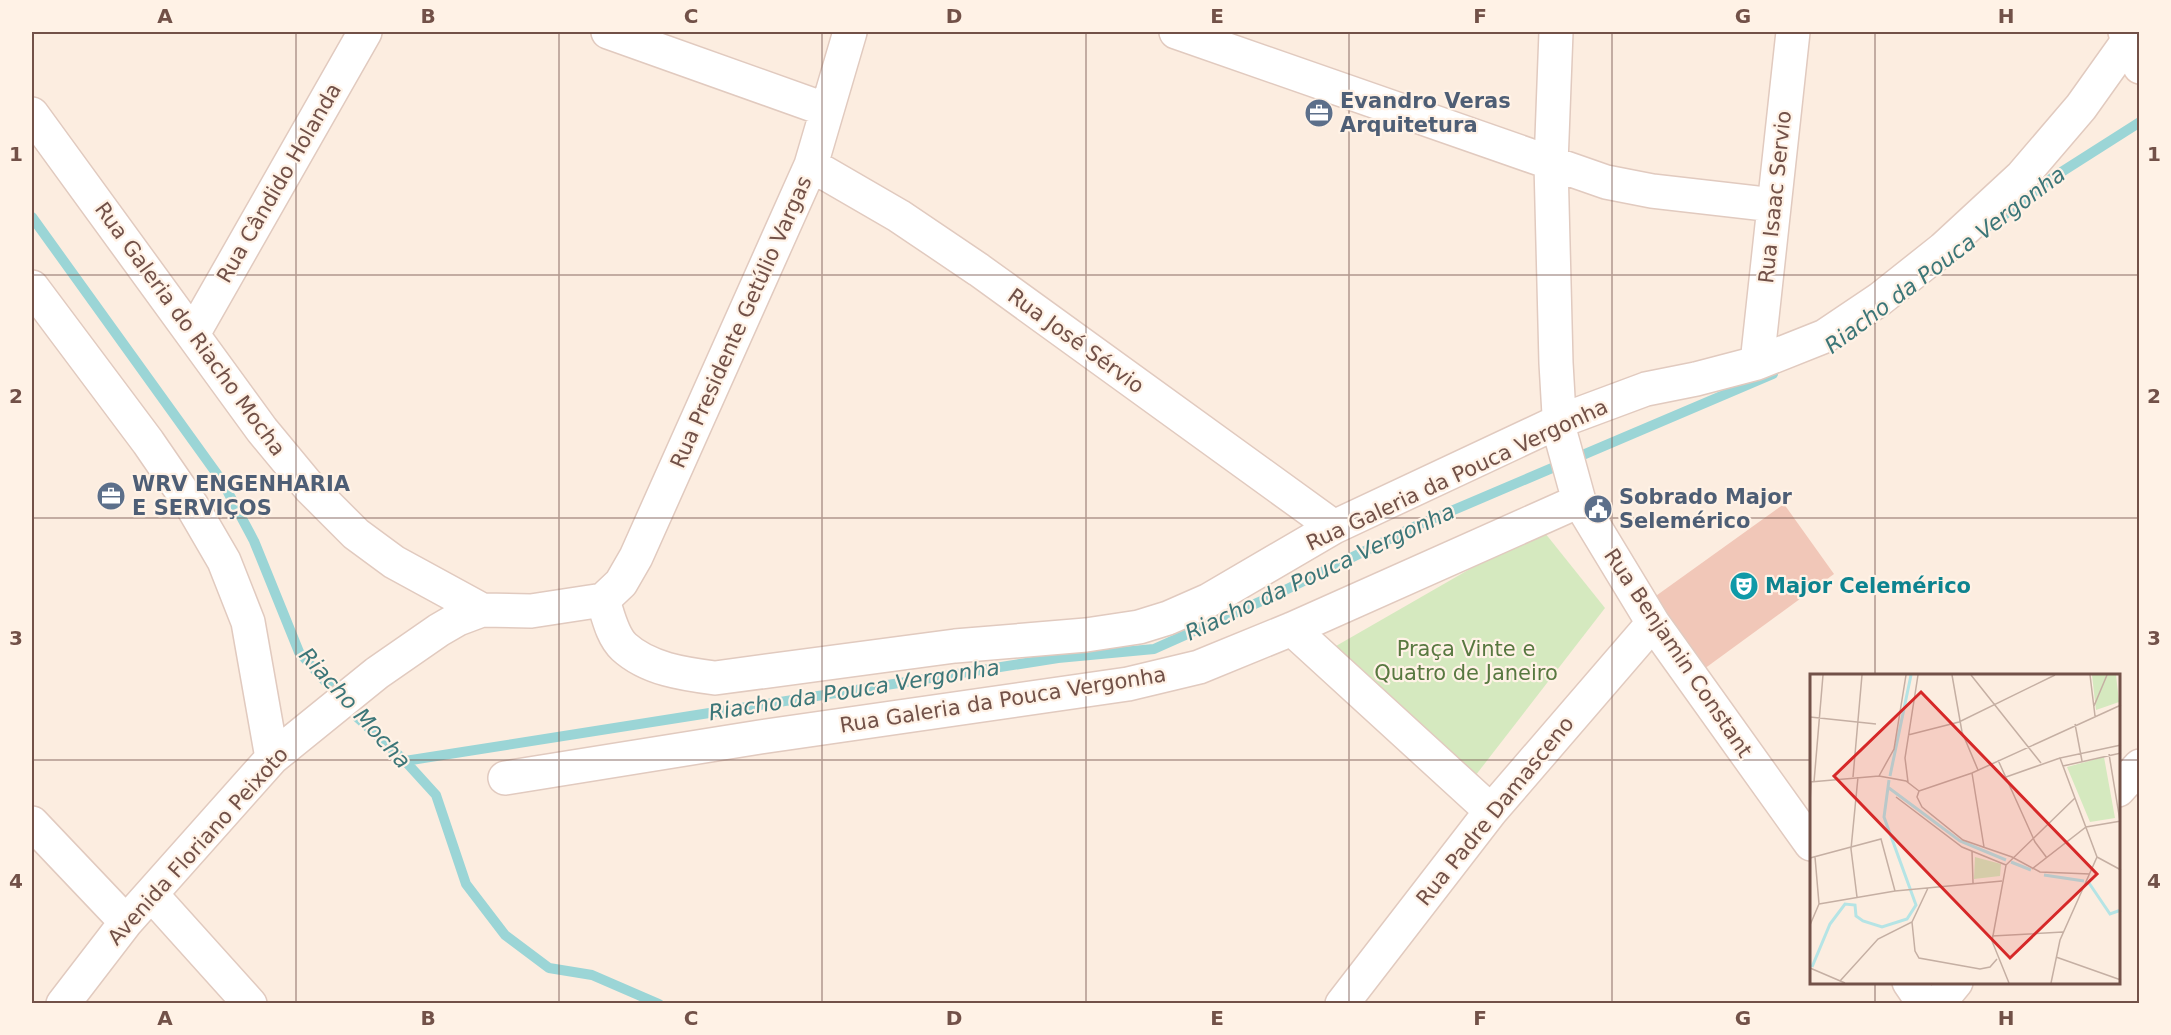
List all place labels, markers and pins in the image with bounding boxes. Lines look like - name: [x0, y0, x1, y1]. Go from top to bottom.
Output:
- place label: Evandro Veras Arquitetura: [1340, 89, 1511, 137]
- office icon: Evandro Veras Arquitetura: [1303, 97, 1335, 129]
- place label: WRV ENGENHARIA E SERVIÇOS: [132, 472, 351, 520]
- office icon: WRV ENGENHARIA E SERVIÇOS: [95, 480, 127, 512]
- place label: Sobrado Major Selemérico: [1619, 485, 1793, 533]
- public building icon: Sobrado Major Selemérico: [1582, 493, 1614, 525]
- theatre icon: Major Celemérico: [1728, 570, 1760, 602]
- place label: Major Celemérico: [1765, 574, 1971, 598]

